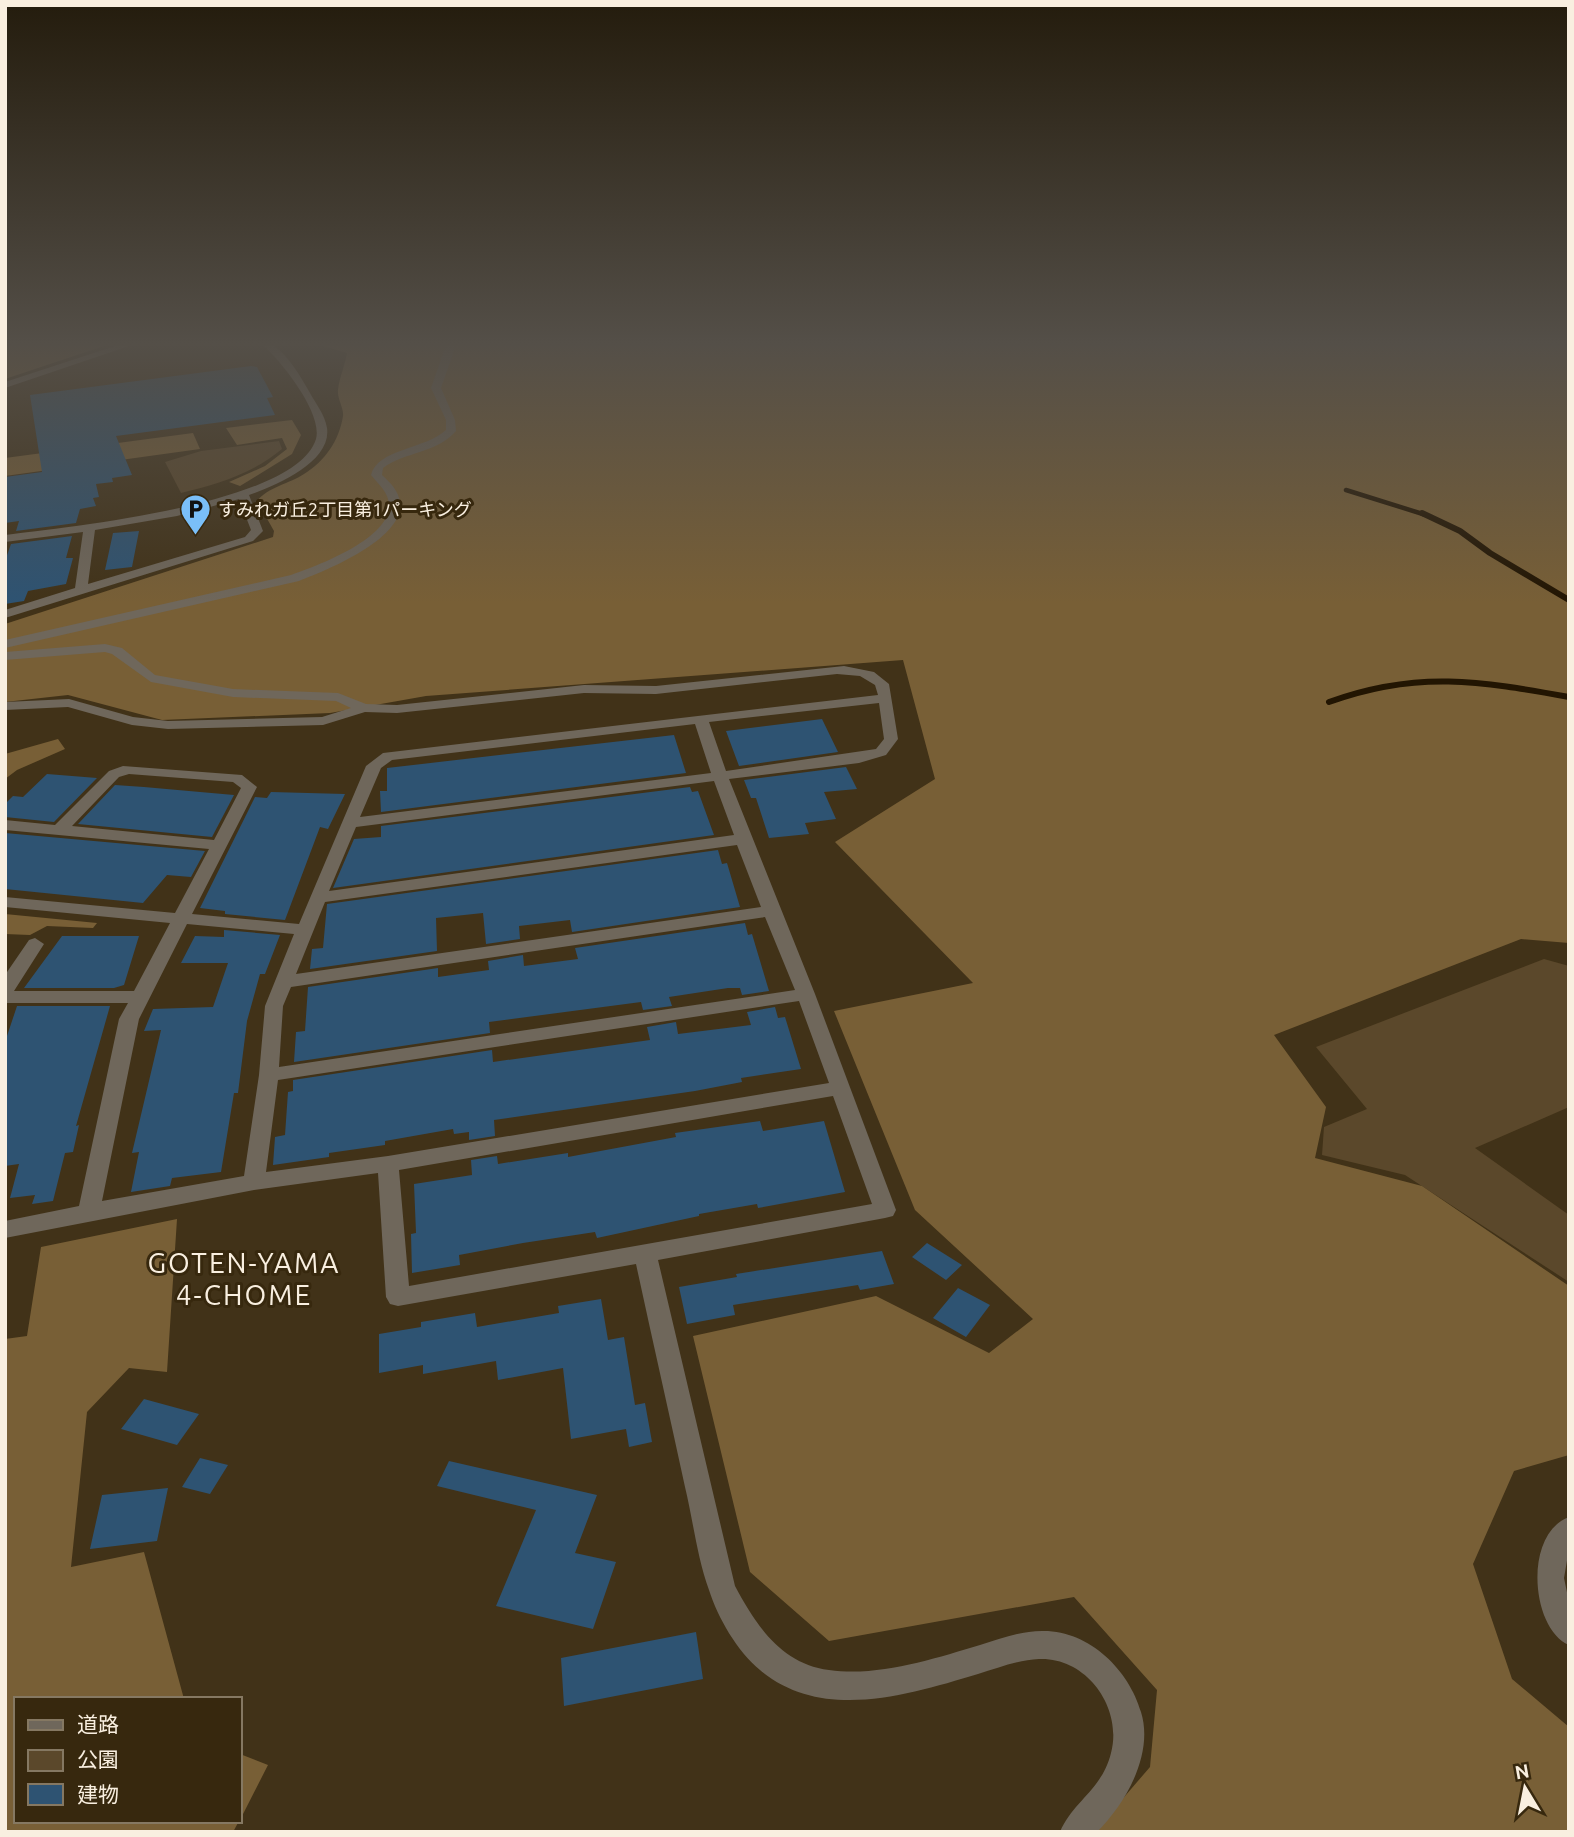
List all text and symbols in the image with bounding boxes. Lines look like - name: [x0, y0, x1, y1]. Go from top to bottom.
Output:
- parking icon: すみれガ丘2丁目第1パーキング: [178, 492, 212, 536]
- place label: すみれガ丘2丁目第1パーキング: [218, 499, 472, 519]
- district label: GOTEN-YAMA 4-CHOME: [148, 1247, 340, 1310]
- legend: [14, 1697, 242, 1823]
- text: 道路: [77, 1712, 119, 1736]
- text: 公園: [77, 1747, 119, 1771]
- north arrow: [1490, 1753, 1560, 1823]
- text: N: [1513, 1759, 1531, 1783]
- text: 建物: [77, 1782, 119, 1806]

